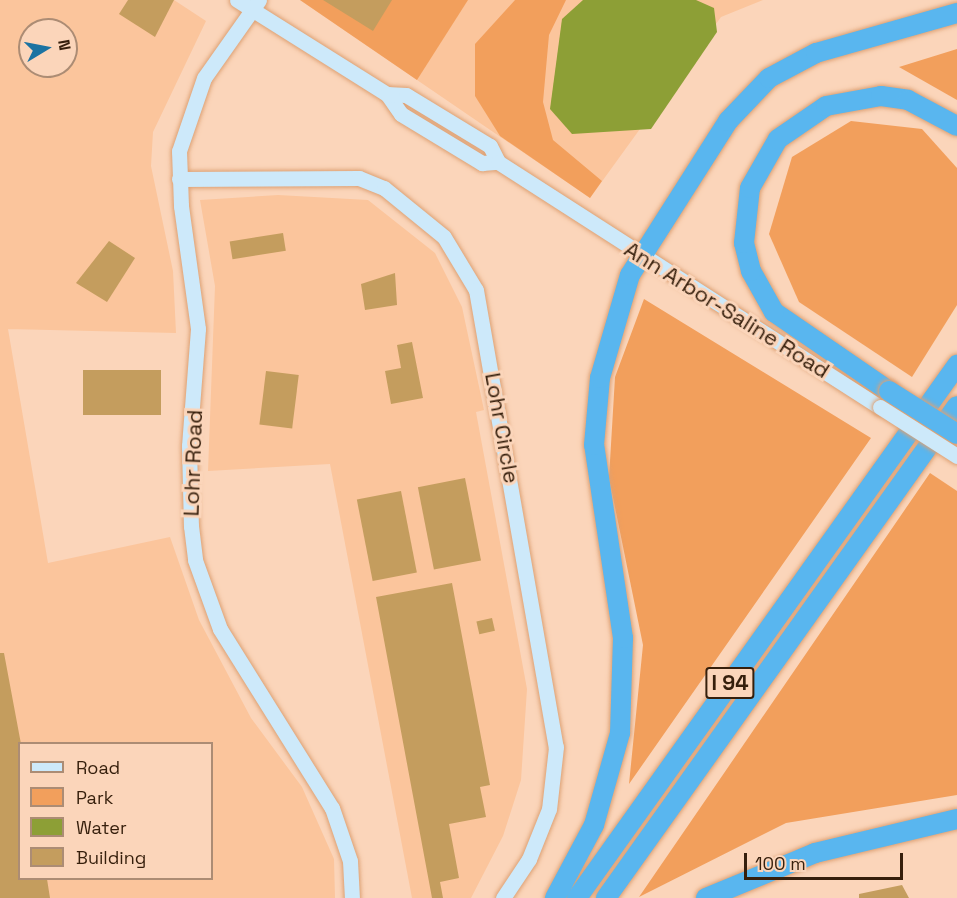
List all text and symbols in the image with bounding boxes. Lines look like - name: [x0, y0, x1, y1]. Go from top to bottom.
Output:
- north arrow: [18, 18, 78, 78]
- text: N: [53, 38, 76, 52]
- street label: Ann Arbor-Saline Road: [619, 236, 835, 384]
- street label: Lohr Circle: [479, 371, 525, 485]
- street label: Lohr Road: [178, 409, 208, 517]
- road number: I 94: [704, 665, 756, 701]
- legend: [18, 742, 213, 880]
- text: Road: [76, 756, 120, 779]
- text: Park: [76, 786, 113, 809]
- text: Water: [76, 816, 127, 839]
- scale bar: [747, 841, 906, 879]
- text: Building: [76, 846, 146, 869]
- text: 100 m: [755, 852, 806, 875]

